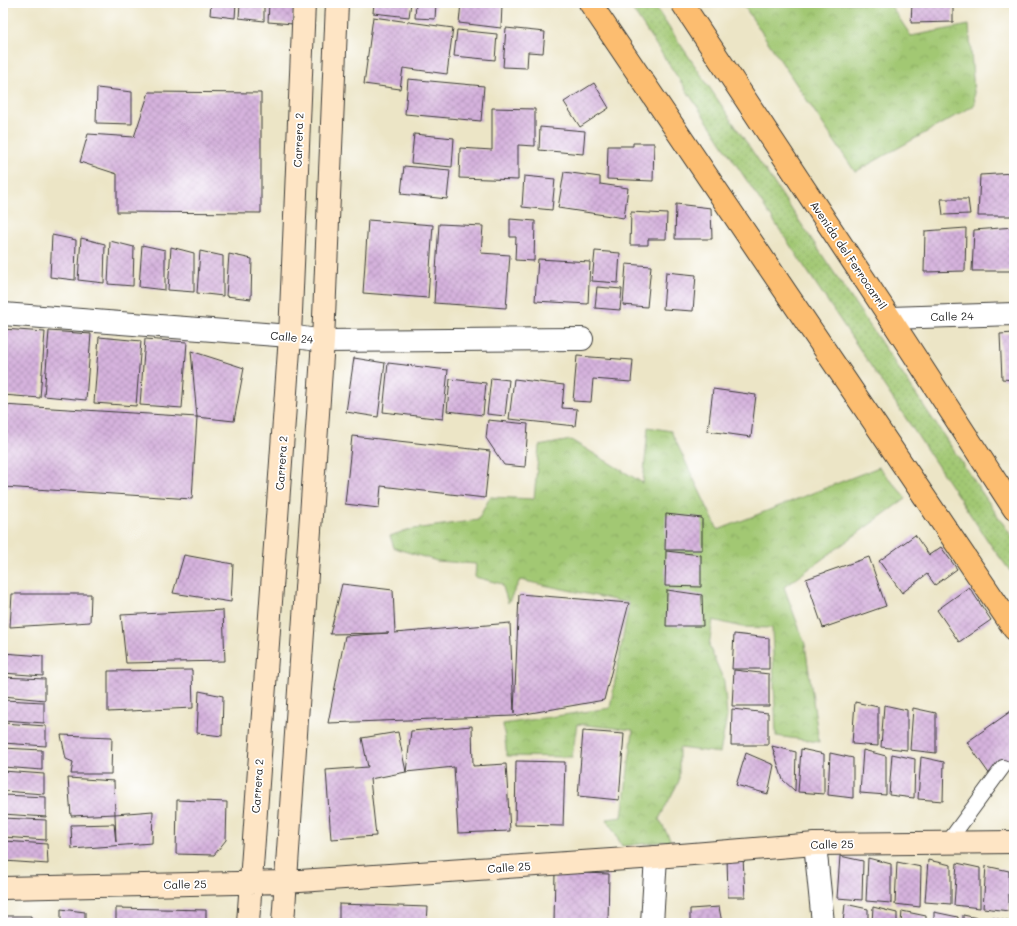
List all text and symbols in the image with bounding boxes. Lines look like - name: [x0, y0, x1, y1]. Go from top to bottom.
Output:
- street label: Carrera 2: [290, 112, 306, 168]
- street label: Avenida del Ferrocarril: [807, 198, 891, 312]
- street label: Calle 24: [930, 308, 974, 324]
- street label: Calle 24: [270, 327, 315, 347]
- street label: Carrera 2: [272, 435, 290, 491]
- street label: Carrera 2: [248, 758, 266, 814]
- street label: Calle 25: [810, 836, 854, 852]
- street label: Calle 25: [487, 858, 531, 876]
- street label: Calle 25: [163, 876, 207, 892]

